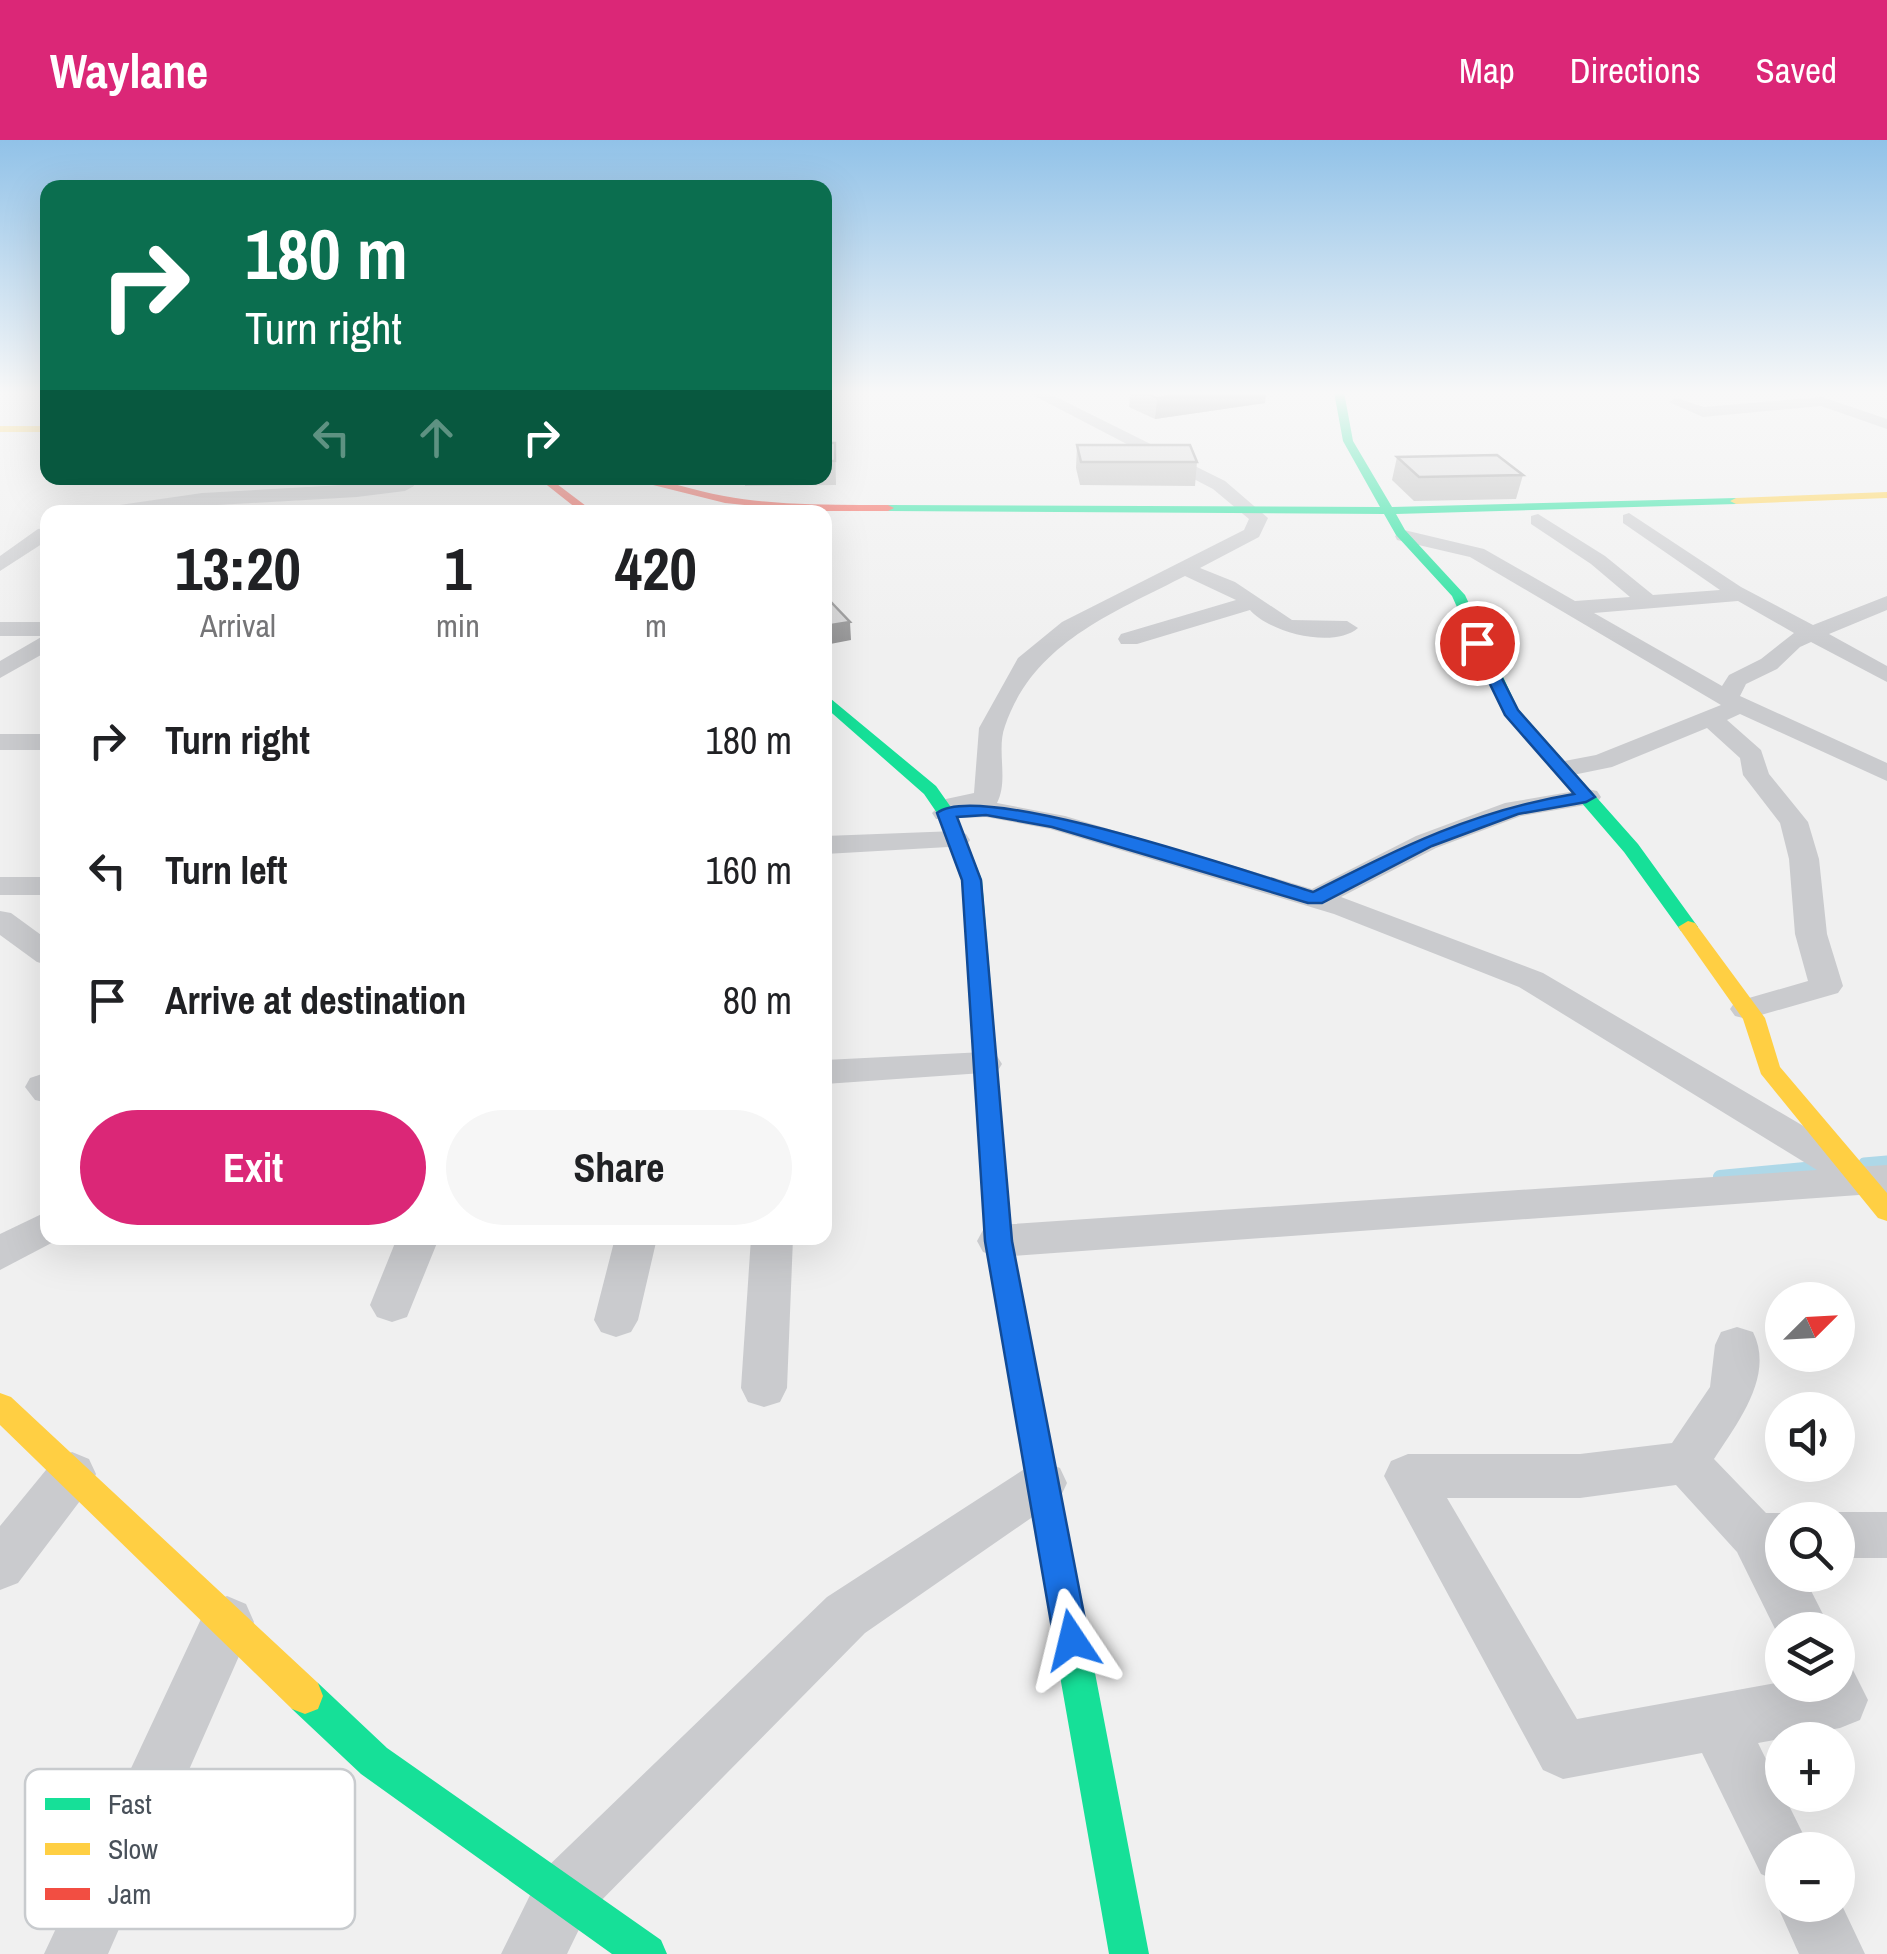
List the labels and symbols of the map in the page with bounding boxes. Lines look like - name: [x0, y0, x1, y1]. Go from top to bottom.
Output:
- pin: [1435, 601, 1520, 686]
- north arrow: [1765, 1282, 1855, 1372]
- position arrow: [1020, 1588, 1124, 1692]
- legend: [25, 1769, 355, 1929]
- text: Fast: [108, 1785, 152, 1823]
- text: Slow: [108, 1830, 158, 1868]
- text: Jam: [108, 1875, 151, 1913]

